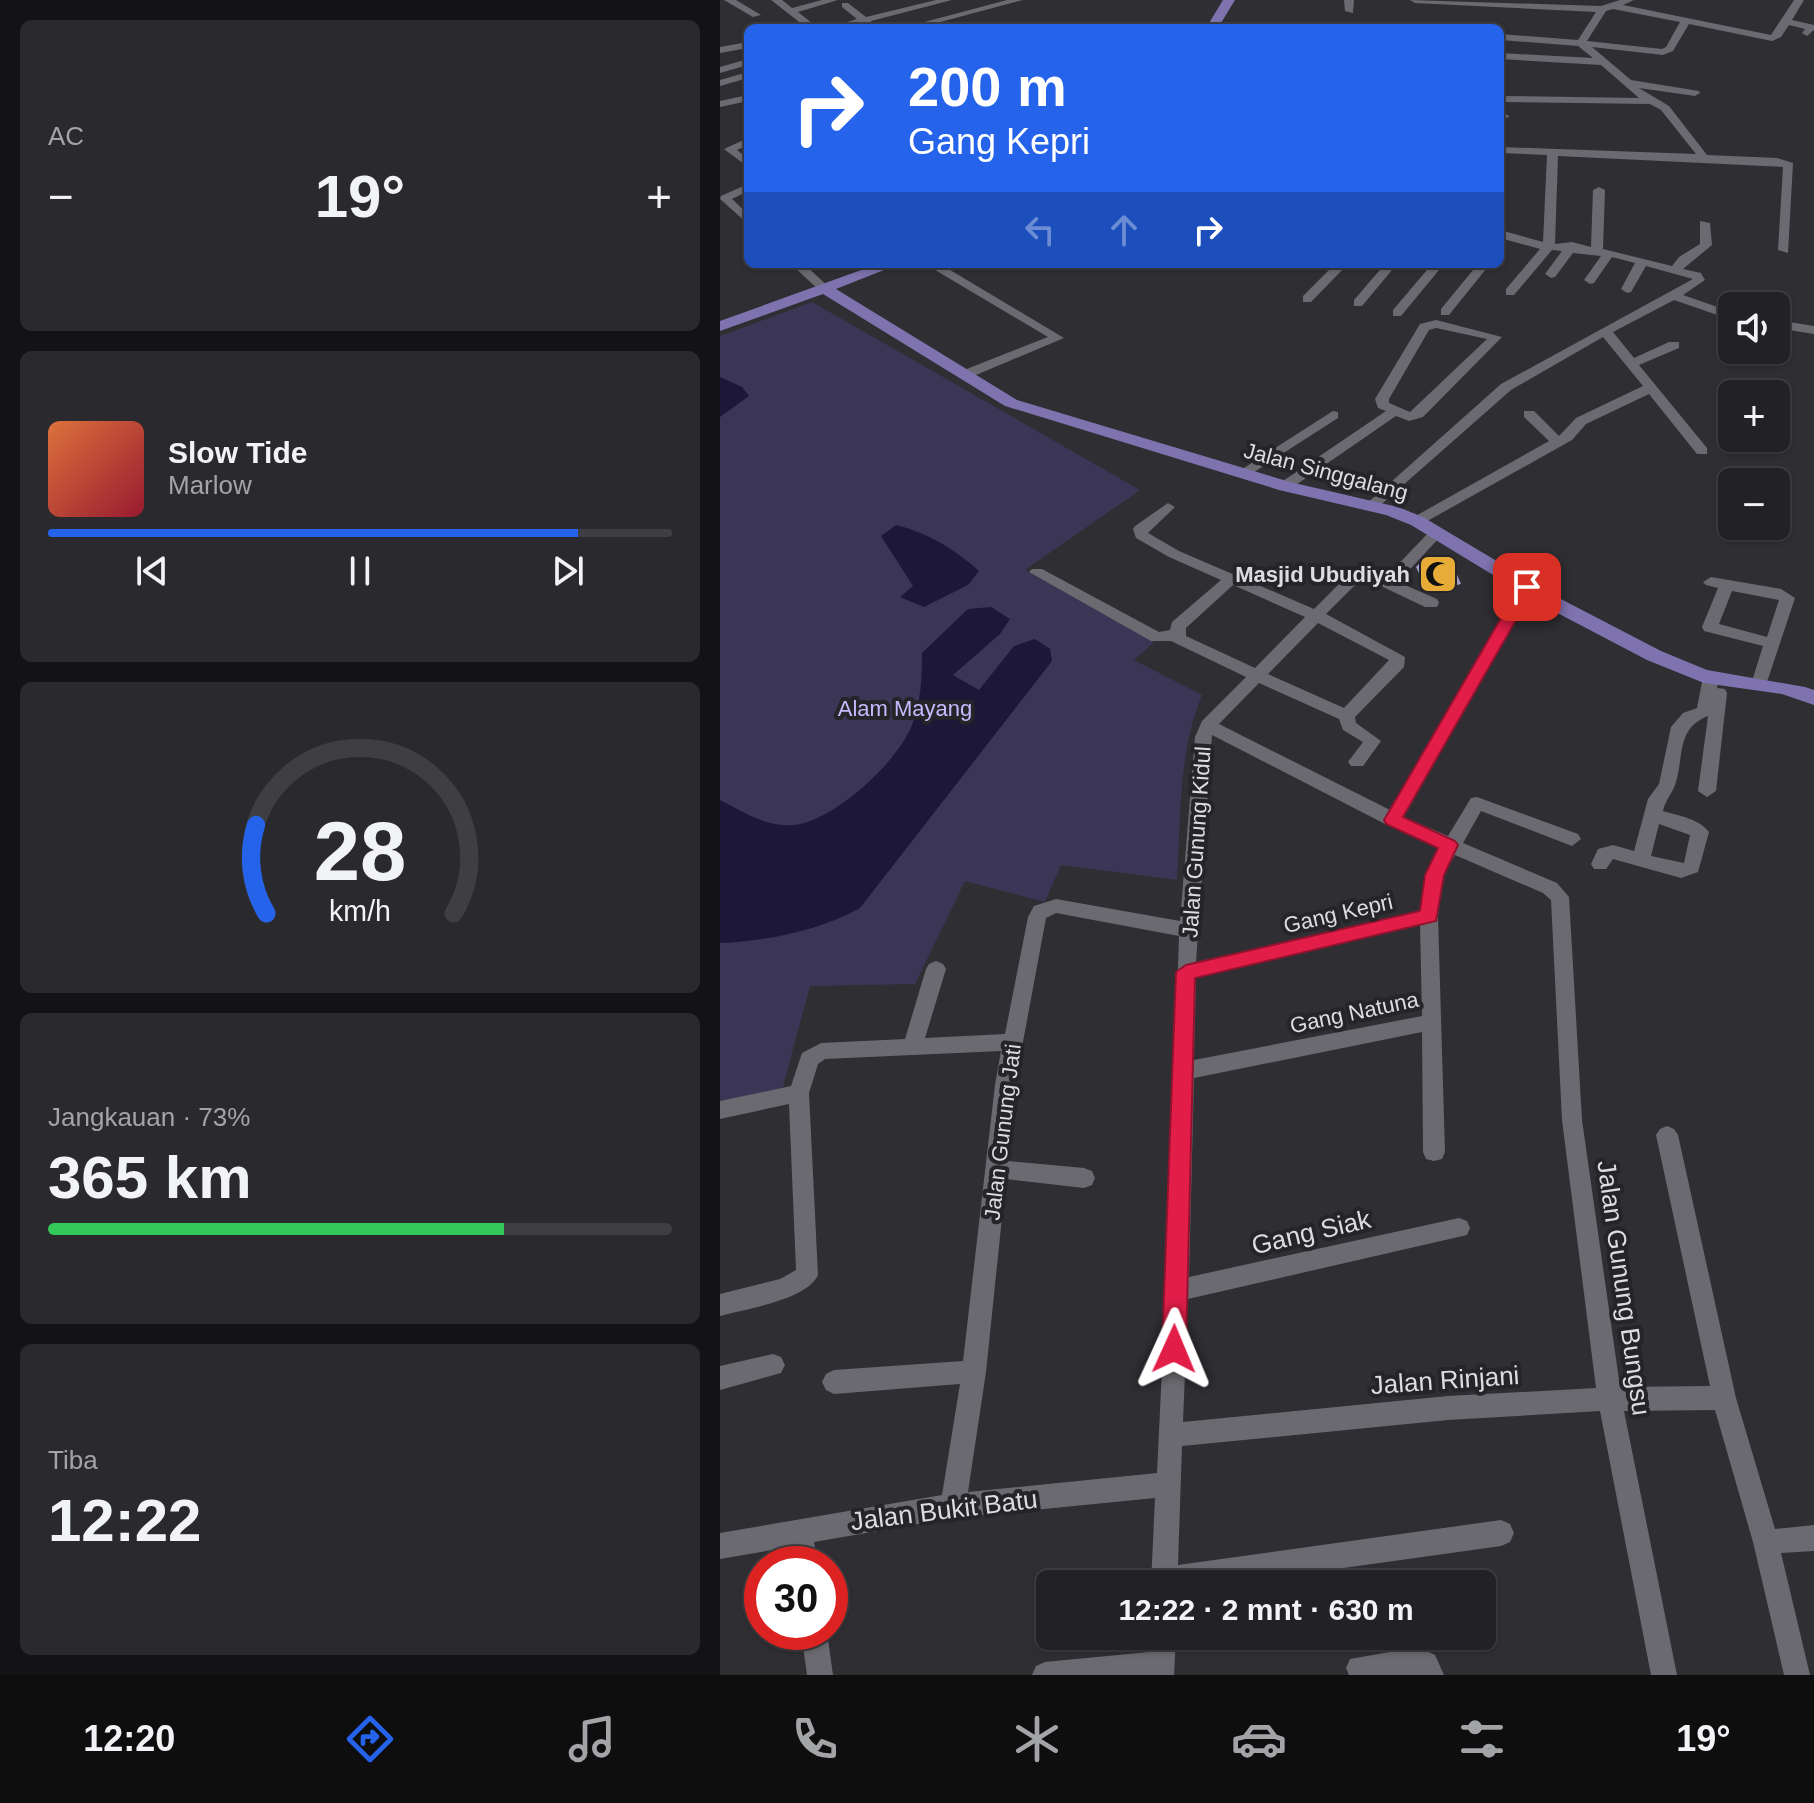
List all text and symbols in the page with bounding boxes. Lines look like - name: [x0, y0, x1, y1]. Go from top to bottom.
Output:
- text: 200 m: [908, 55, 1067, 118]
- icon: right: [776, 56, 880, 160]
- text: AC: [48, 121, 84, 151]
- text: Gang Kepri: [908, 121, 1090, 162]
- text: 19°: [315, 163, 405, 230]
- text: −: [48, 172, 74, 221]
- text: +: [646, 172, 672, 221]
- icon: left: [1018, 208, 1062, 252]
- icon: ahead: [1102, 208, 1146, 252]
- icon: right: [1186, 208, 1230, 252]
- map controls: [1718, 292, 1790, 540]
- button: sound: [1718, 292, 1790, 364]
- button: +: [1718, 380, 1790, 452]
- text: Slow Tide: [168, 436, 307, 469]
- street label: Jalan Singgalang: [1241, 438, 1411, 505]
- button: −: [1718, 468, 1790, 540]
- text: Marlow: [168, 470, 252, 500]
- icon: previous: [130, 549, 174, 593]
- icon: pause: [338, 549, 382, 593]
- icon: next: [546, 549, 590, 593]
- mosque icon: Masjid Ubudiyah: [1417, 553, 1459, 595]
- pin: [1493, 553, 1561, 621]
- place label: Masjid Ubudiyah: [1235, 562, 1410, 587]
- icon: arrive: [1505, 565, 1549, 609]
- park label: Alam Mayang: [838, 696, 972, 721]
- street label: Jalan Gunung Kidul: [1177, 745, 1216, 939]
- text: 28: [314, 804, 406, 897]
- street label: Gang Kepri: [1281, 889, 1395, 938]
- text: km/h: [329, 895, 391, 927]
- street label: Gang Natuna: [1287, 986, 1421, 1038]
- street label: Jalan Gunung Jati: [979, 1043, 1026, 1222]
- text: Jangkauan · 73%: [48, 1102, 250, 1132]
- text: 365 km: [48, 1144, 252, 1211]
- street label: Jalan Gunung Bungsu: [1591, 1159, 1657, 1417]
- street label: Gang Siak: [1248, 1204, 1374, 1260]
- position arrow: [1132, 1307, 1216, 1391]
- street label: Jalan Rinjani: [1370, 1360, 1520, 1400]
- text: Tiba: [48, 1445, 98, 1475]
- street label: Jalan Bukit Batu: [849, 1484, 1039, 1536]
- text: 12:22: [48, 1487, 201, 1554]
- speed limit sign: 30: [744, 1546, 848, 1650]
- text: 12:22 · 2 mnt · 630 m: [1118, 1593, 1414, 1626]
- icon: directions: [342, 1711, 398, 1767]
- icon: music: [564, 1711, 620, 1767]
- icon: phone: [787, 1711, 843, 1767]
- icon: climate: [1009, 1711, 1065, 1767]
- icon: car: [1231, 1711, 1287, 1767]
- icon: filters: [1454, 1711, 1510, 1767]
- text: 12:20: [83, 1718, 175, 1759]
- text: 19°: [1676, 1718, 1731, 1759]

